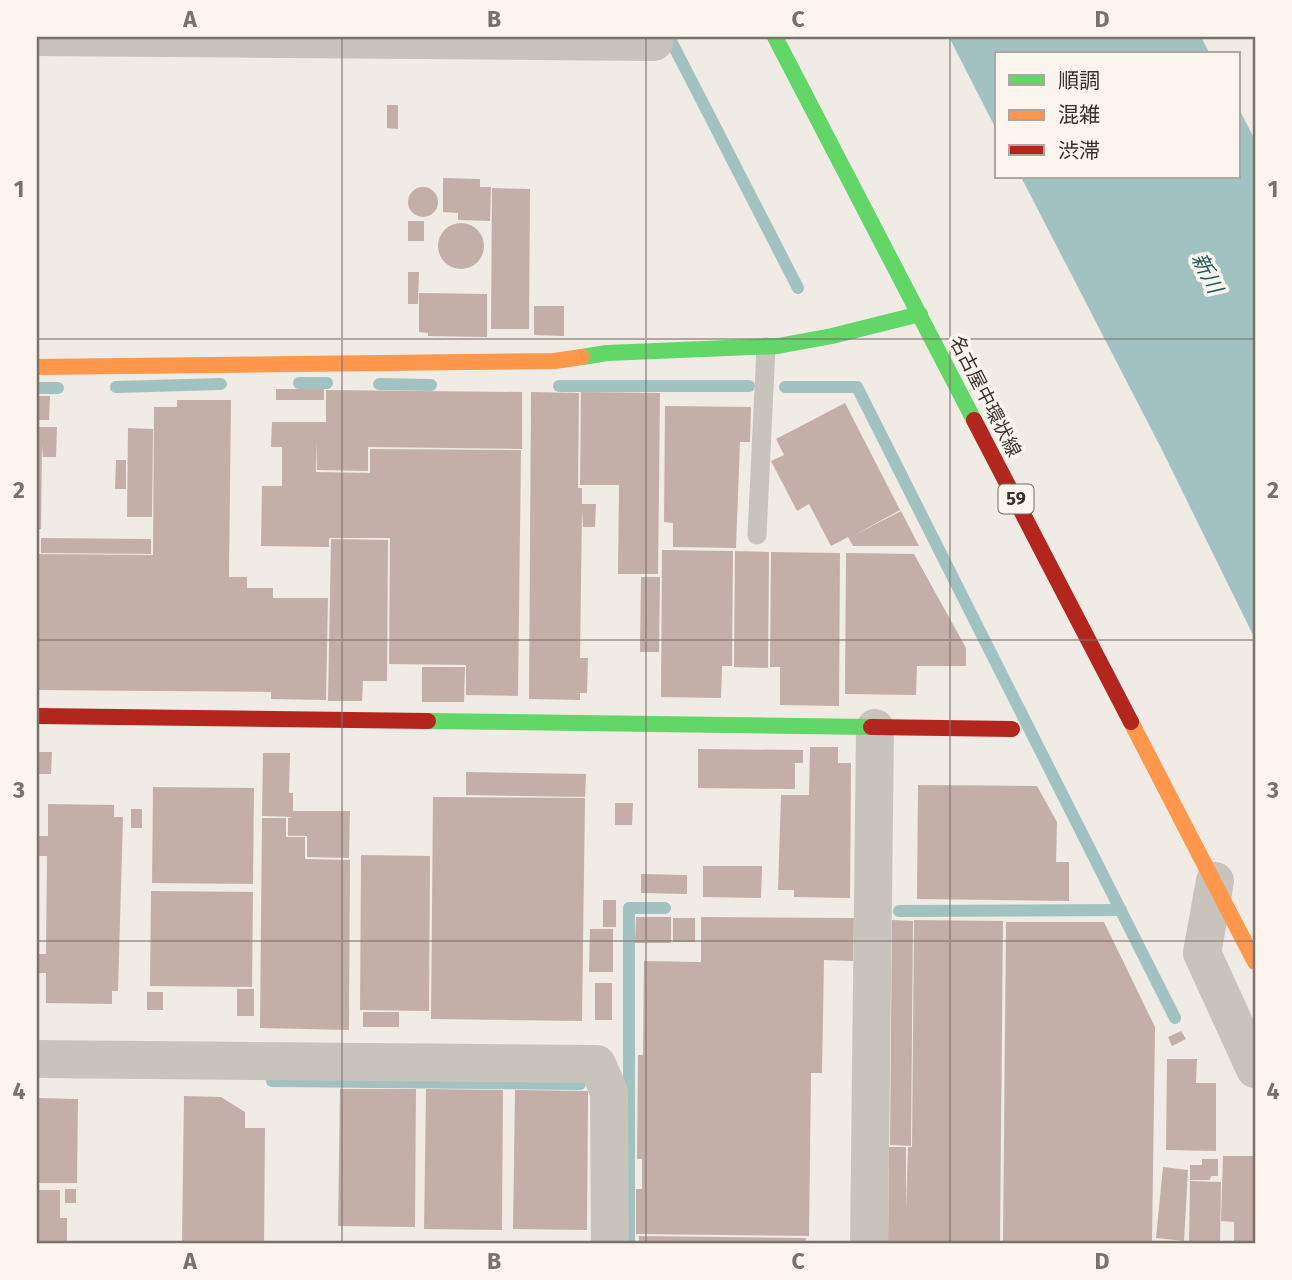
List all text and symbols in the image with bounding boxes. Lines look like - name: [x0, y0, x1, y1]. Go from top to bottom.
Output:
- text: A: [182, 5, 197, 33]
- text: B: [487, 5, 501, 33]
- text: C: [791, 5, 805, 33]
- text: D: [1095, 5, 1110, 33]
- legend: [995, 52, 1240, 178]
- text: 順調: [1058, 68, 1100, 94]
- text: 混雑: [1058, 102, 1100, 128]
- text: 渋滞: [1058, 138, 1100, 164]
- text: 1: [14, 175, 24, 203]
- text: 1: [1268, 175, 1278, 203]
- water label: 新川: [1186, 248, 1229, 299]
- street label: 名古屋中環状線: [945, 332, 1026, 461]
- text: 2: [13, 476, 25, 504]
- text: 2: [1267, 476, 1279, 504]
- road number: 59: [998, 485, 1034, 514]
- text: 3: [12, 776, 25, 804]
- text: 3: [1266, 776, 1279, 804]
- text: 4: [13, 1077, 26, 1105]
- text: 4: [1267, 1077, 1280, 1105]
- text: A: [182, 1247, 197, 1275]
- text: B: [487, 1247, 501, 1275]
- text: C: [791, 1247, 805, 1275]
- text: D: [1095, 1247, 1110, 1275]

